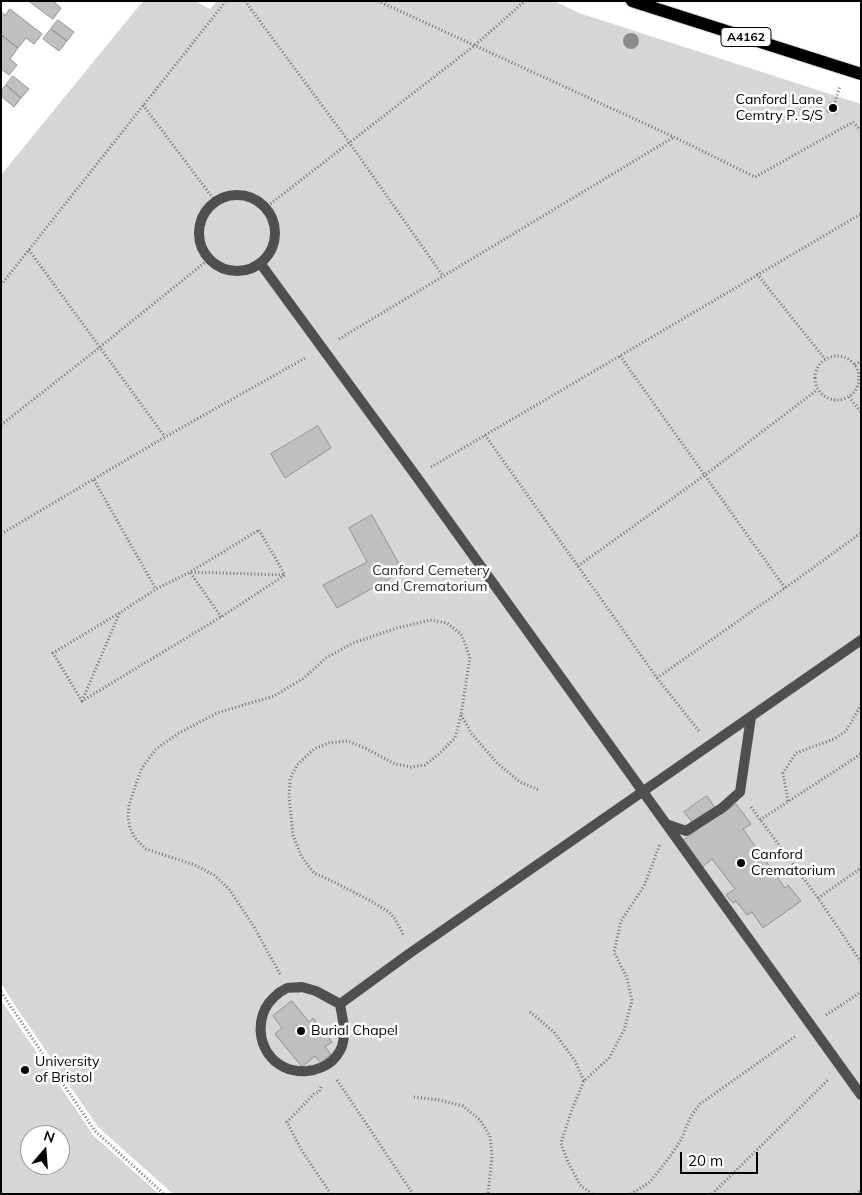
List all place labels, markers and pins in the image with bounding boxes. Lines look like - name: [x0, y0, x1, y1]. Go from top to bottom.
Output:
- place label: Canford Lane Cemtry P. S/S: [736, 92, 823, 124]
- marker: Canford Lane Cemtry P. S/S: [827, 102, 839, 114]
- place label: Canford Crematorium: [751, 847, 835, 880]
- marker: Canford Crematorium: [735, 857, 747, 869]
- place label: Burial Chapel: [311, 1023, 398, 1039]
- marker: Burial Chapel: [295, 1025, 307, 1037]
- place label: University of Bristol: [35, 1054, 99, 1086]
- marker: University of Bristol: [19, 1064, 31, 1076]

